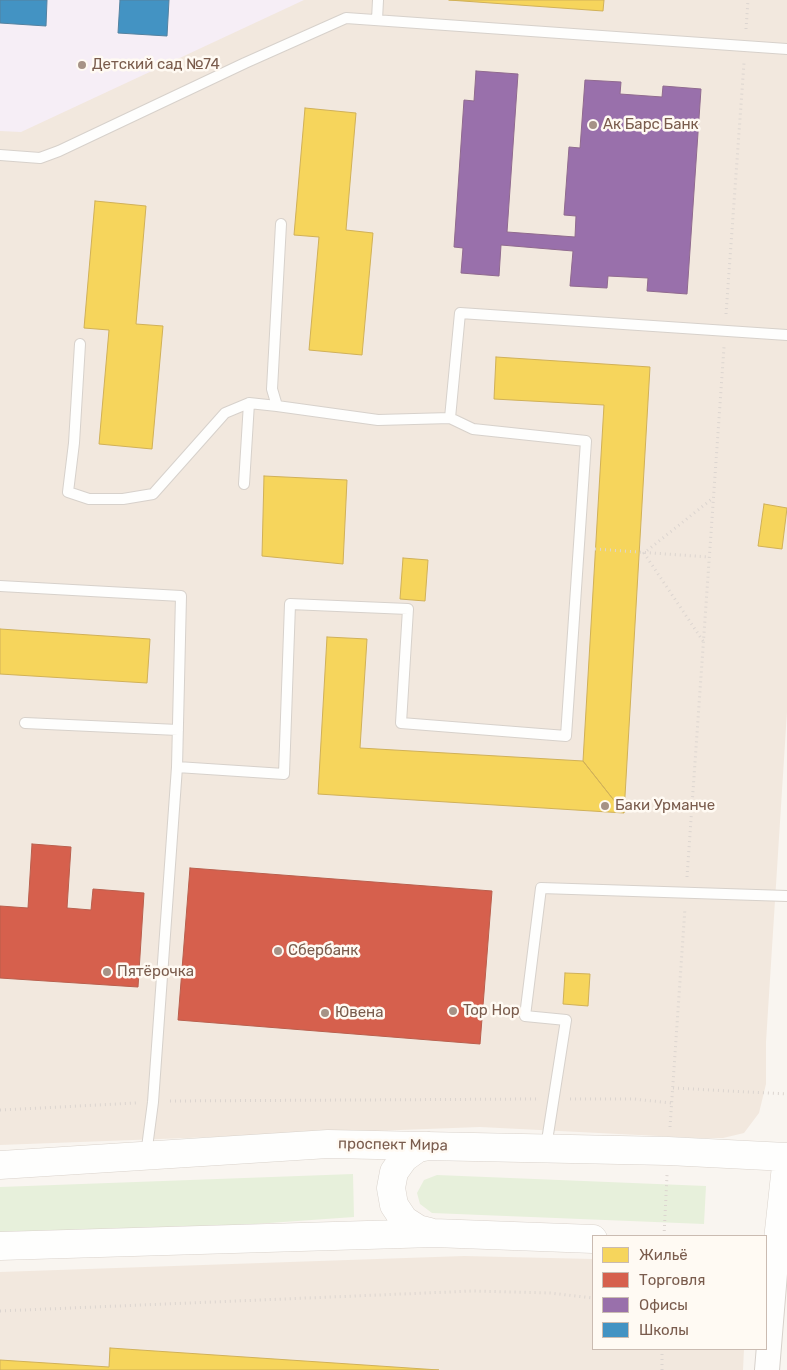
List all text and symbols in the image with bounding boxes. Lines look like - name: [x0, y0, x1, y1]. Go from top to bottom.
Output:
- place label: Детский сад №74: [92, 56, 220, 74]
- marker: Детский сад №74: [76, 59, 88, 71]
- place label: Ак Барс Банк: [603, 116, 699, 134]
- marker: Ак Барс Банк: [587, 119, 599, 131]
- place label: Баки Урманче: [615, 797, 715, 815]
- marker: Баки Урманче: [599, 800, 611, 812]
- place label: Сбербанк: [288, 942, 358, 960]
- marker: Сбербанк: [272, 945, 284, 957]
- place label: Пятёрочка: [117, 963, 194, 981]
- marker: Пятёрочка: [101, 966, 113, 978]
- place label: Top Hop: [463, 1002, 520, 1020]
- place label: Ювена: [335, 1004, 383, 1022]
- marker: Top Hop: [447, 1005, 459, 1017]
- marker: Ювена: [319, 1007, 331, 1019]
- street label: проспект Мира: [338, 1135, 448, 1155]
- legend: [592, 1235, 767, 1350]
- text: Жильё: [639, 1246, 688, 1264]
- text: Торговля: [639, 1271, 705, 1289]
- text: Офисы: [639, 1296, 688, 1314]
- text: Школы: [639, 1321, 689, 1339]

